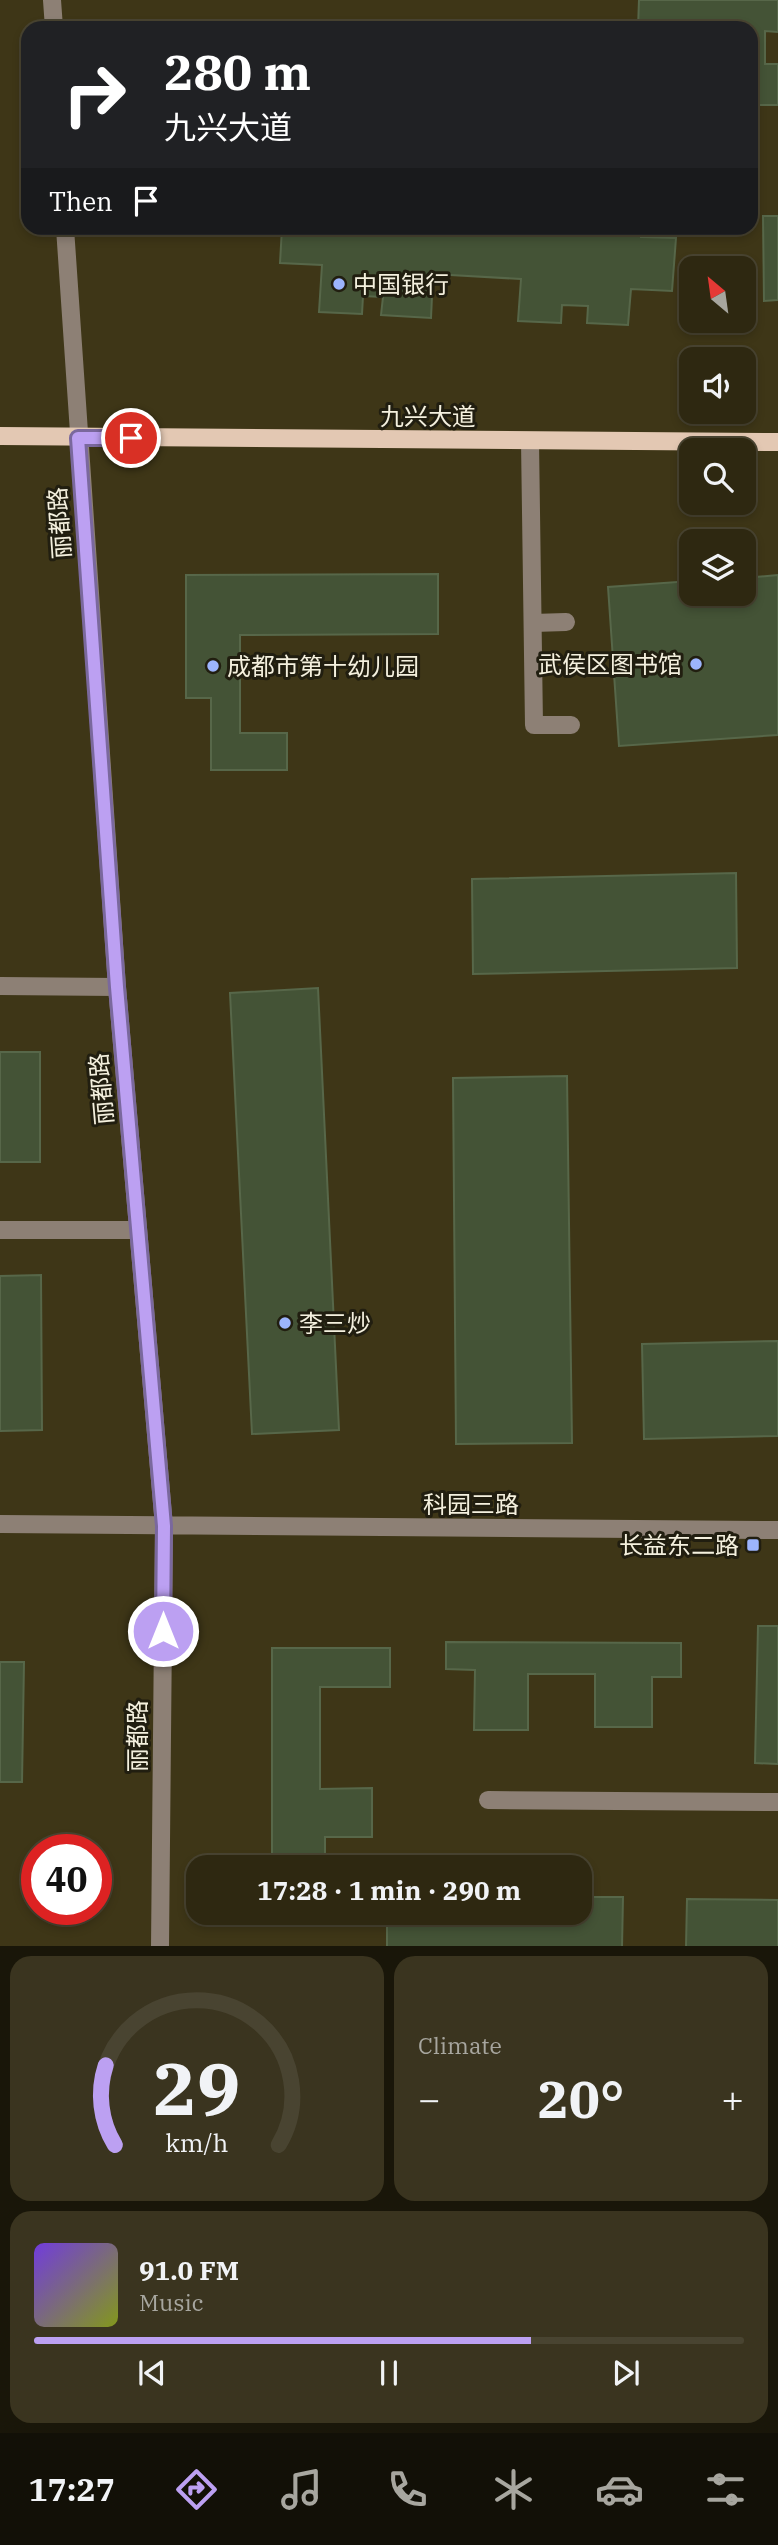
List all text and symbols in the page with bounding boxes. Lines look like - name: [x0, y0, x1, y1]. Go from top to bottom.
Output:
- text: 280 m: [164, 40, 311, 103]
- icon: right: [49, 49, 140, 140]
- text: 九兴大道: [164, 106, 292, 148]
- icon: arrive: [127, 182, 165, 220]
- text: Then: [49, 184, 113, 218]
- north arrow: [679, 256, 756, 332]
- map controls: [679, 256, 756, 606]
- place label: 中国银行: [353, 268, 449, 300]
- marker: 中国银行: [331, 276, 347, 292]
- button: sound: [679, 347, 756, 424]
- street label: 九兴大道: [380, 400, 476, 432]
- pin: [101, 408, 161, 468]
- icon: arrive: [112, 419, 150, 457]
- button: search: [679, 438, 756, 515]
- street label: 丽都路: [41, 486, 77, 560]
- button: layers: [679, 529, 756, 606]
- place label: 武侯区图书馆: [538, 648, 682, 680]
- place label: 成都市第十幼儿园: [227, 650, 419, 682]
- marker: 武侯区图书馆: [688, 656, 704, 672]
- marker: 成都市第十幼儿园: [205, 658, 221, 674]
- street label: 丽都路: [82, 1052, 120, 1126]
- place label: 李三炒: [299, 1307, 371, 1339]
- marker: 李三炒: [277, 1315, 293, 1331]
- street label: 科园三路: [423, 1488, 519, 1520]
- place label: 长益东二路: [619, 1529, 739, 1561]
- marker: 长益东二路: [745, 1537, 761, 1553]
- position arrow: [126, 1594, 200, 1668]
- street label: 丽都路: [121, 1700, 153, 1772]
- speed limit sign: 40: [21, 1834, 112, 1925]
- text: 17:28 · 1 min · 290 m: [257, 1873, 521, 1907]
- text: Climate: [418, 2030, 502, 2060]
- text: 29: [153, 2040, 241, 2135]
- text: 20°: [538, 2065, 624, 2132]
- text: −: [418, 2074, 441, 2123]
- text: +: [721, 2074, 744, 2123]
- text: km/h: [165, 2125, 229, 2158]
- text: 91.0 FM: [139, 2253, 239, 2287]
- text: Music: [139, 2287, 204, 2317]
- icon: previous: [133, 2354, 171, 2392]
- icon: pause: [370, 2354, 408, 2392]
- icon: next: [607, 2354, 645, 2392]
- icon: directions: [172, 2465, 221, 2514]
- icon: music: [277, 2465, 326, 2514]
- icon: phone: [383, 2465, 432, 2514]
- icon: climate: [489, 2465, 538, 2514]
- icon: car: [595, 2465, 644, 2514]
- icon: filters: [701, 2465, 750, 2514]
- text: 17:27: [28, 2468, 115, 2510]

